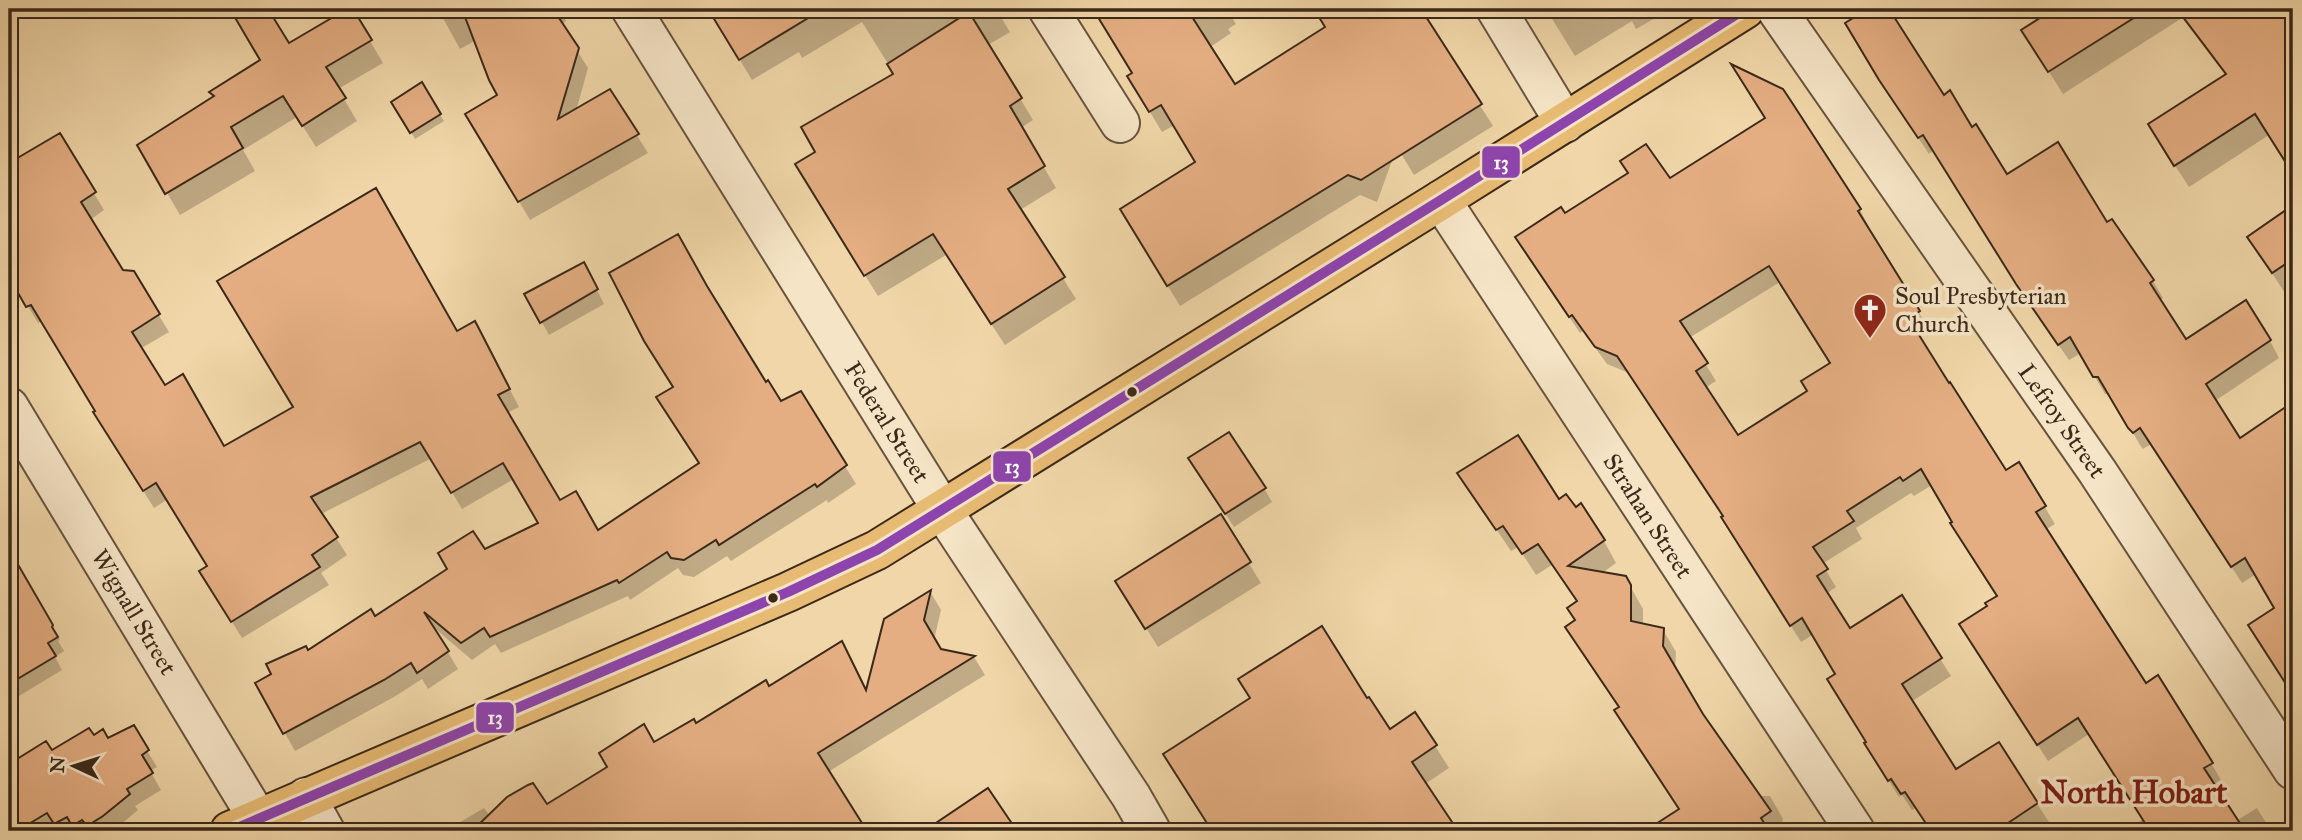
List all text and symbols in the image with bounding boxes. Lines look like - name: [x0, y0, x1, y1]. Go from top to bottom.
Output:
- line badge: 13: [1481, 145, 1521, 179]
- text: 13: [1493, 151, 1509, 175]
- place label: Soul Presbyterian Church: [1895, 281, 2067, 339]
- church icon: Soul Presbyterian Church: [1851, 291, 1889, 340]
- street label: Federal Street: [838, 356, 936, 489]
- street label: Lefroy Street: [2012, 358, 2113, 484]
- unlabelled marker: [1125, 385, 1139, 399]
- street label: Strahan Street: [1597, 448, 1700, 584]
- line badge: 13: [992, 450, 1032, 483]
- text: 13: [1004, 455, 1020, 479]
- street label: Wignall Street: [85, 544, 184, 681]
- unlabelled marker: [766, 591, 780, 605]
- line badge: 13: [475, 701, 515, 734]
- text: 13: [487, 706, 503, 730]
- north arrow: [38, 732, 108, 802]
- text: N: [46, 756, 70, 774]
- district label: North Hobart: [2041, 773, 2228, 812]

